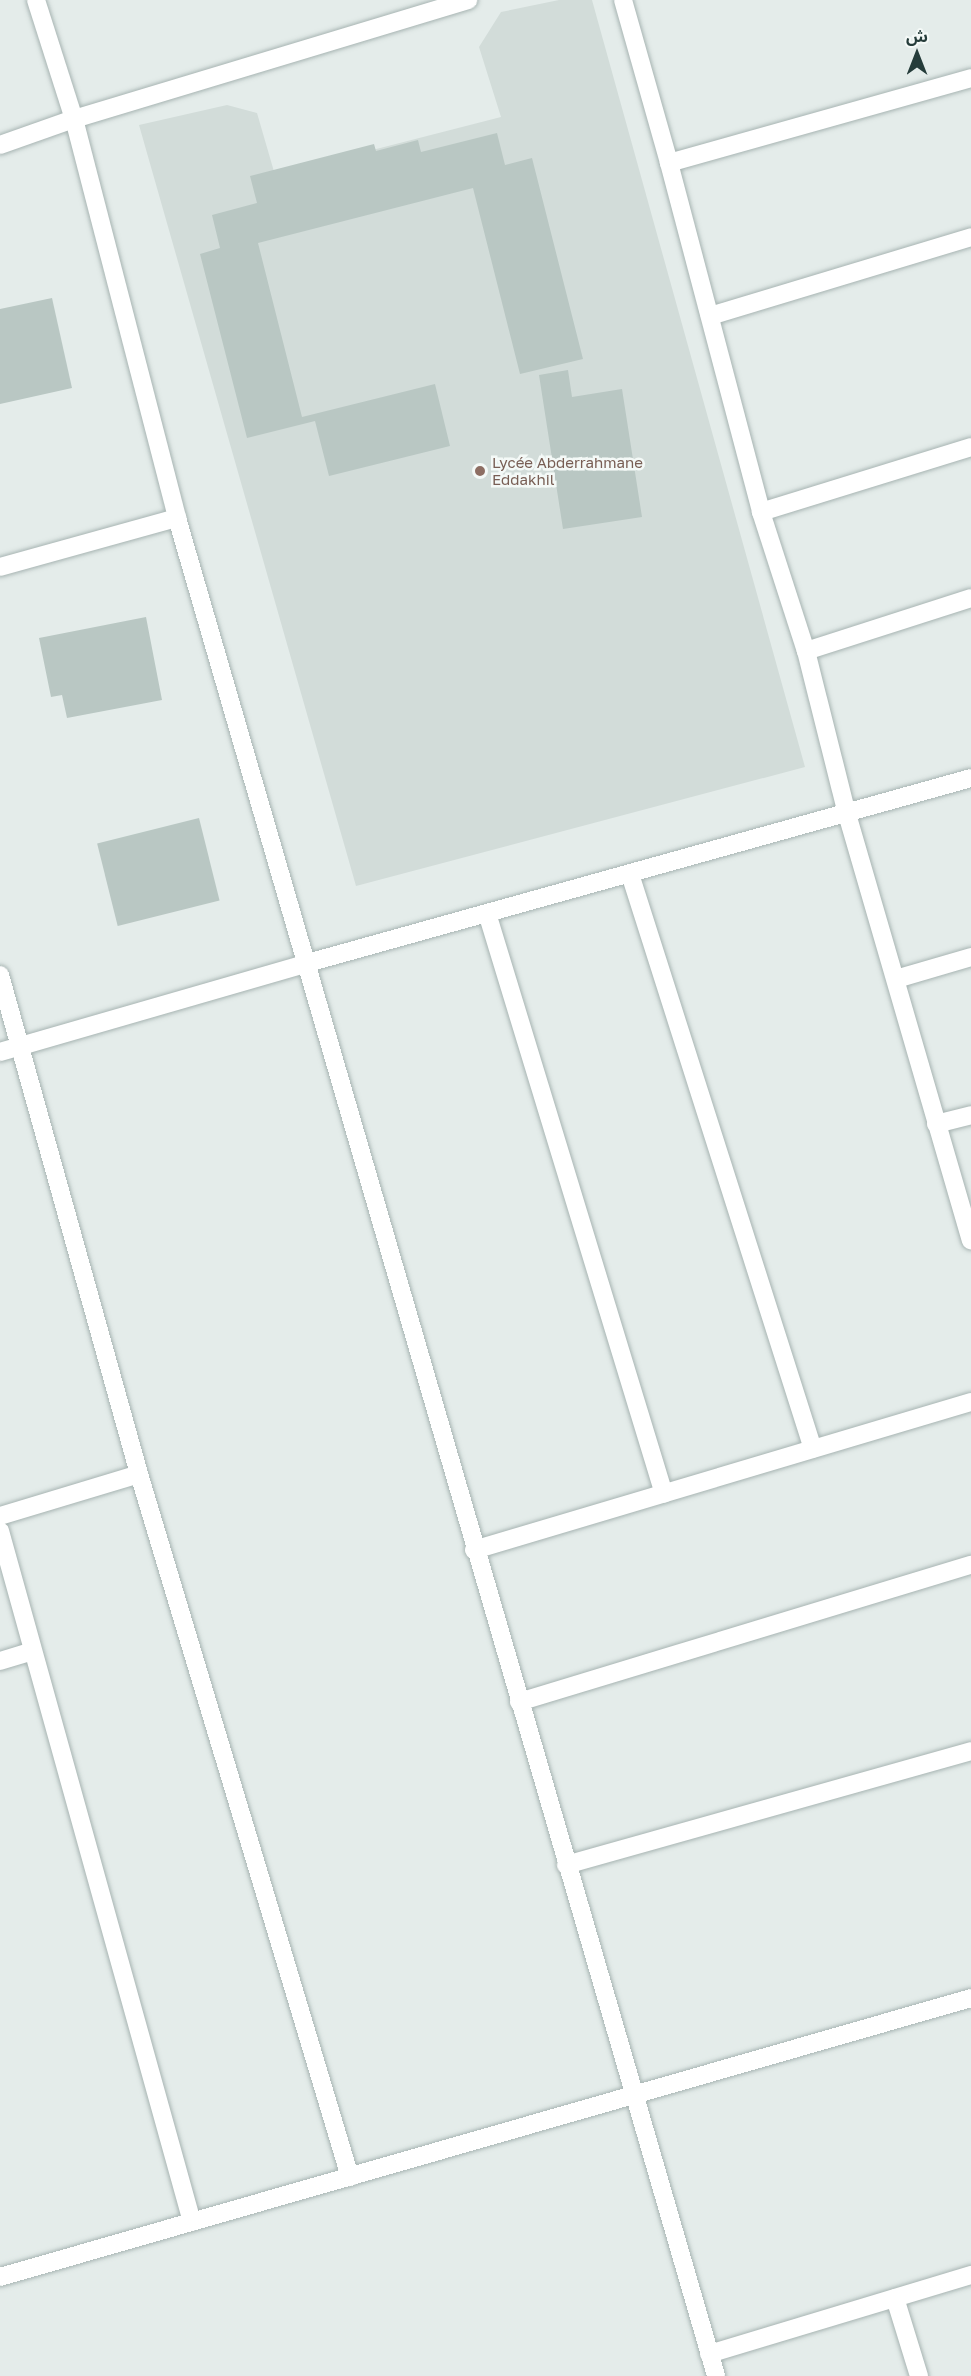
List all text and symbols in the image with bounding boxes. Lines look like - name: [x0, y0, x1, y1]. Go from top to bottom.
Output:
- north arrow: [887, 24, 947, 84]
- text: ش: [906, 26, 928, 46]
- place label: Lycée Abderrahmane Eddakhil: [492, 453, 643, 488]
- marker: Lycée Abderrahmane Eddakhil: [473, 464, 487, 478]

